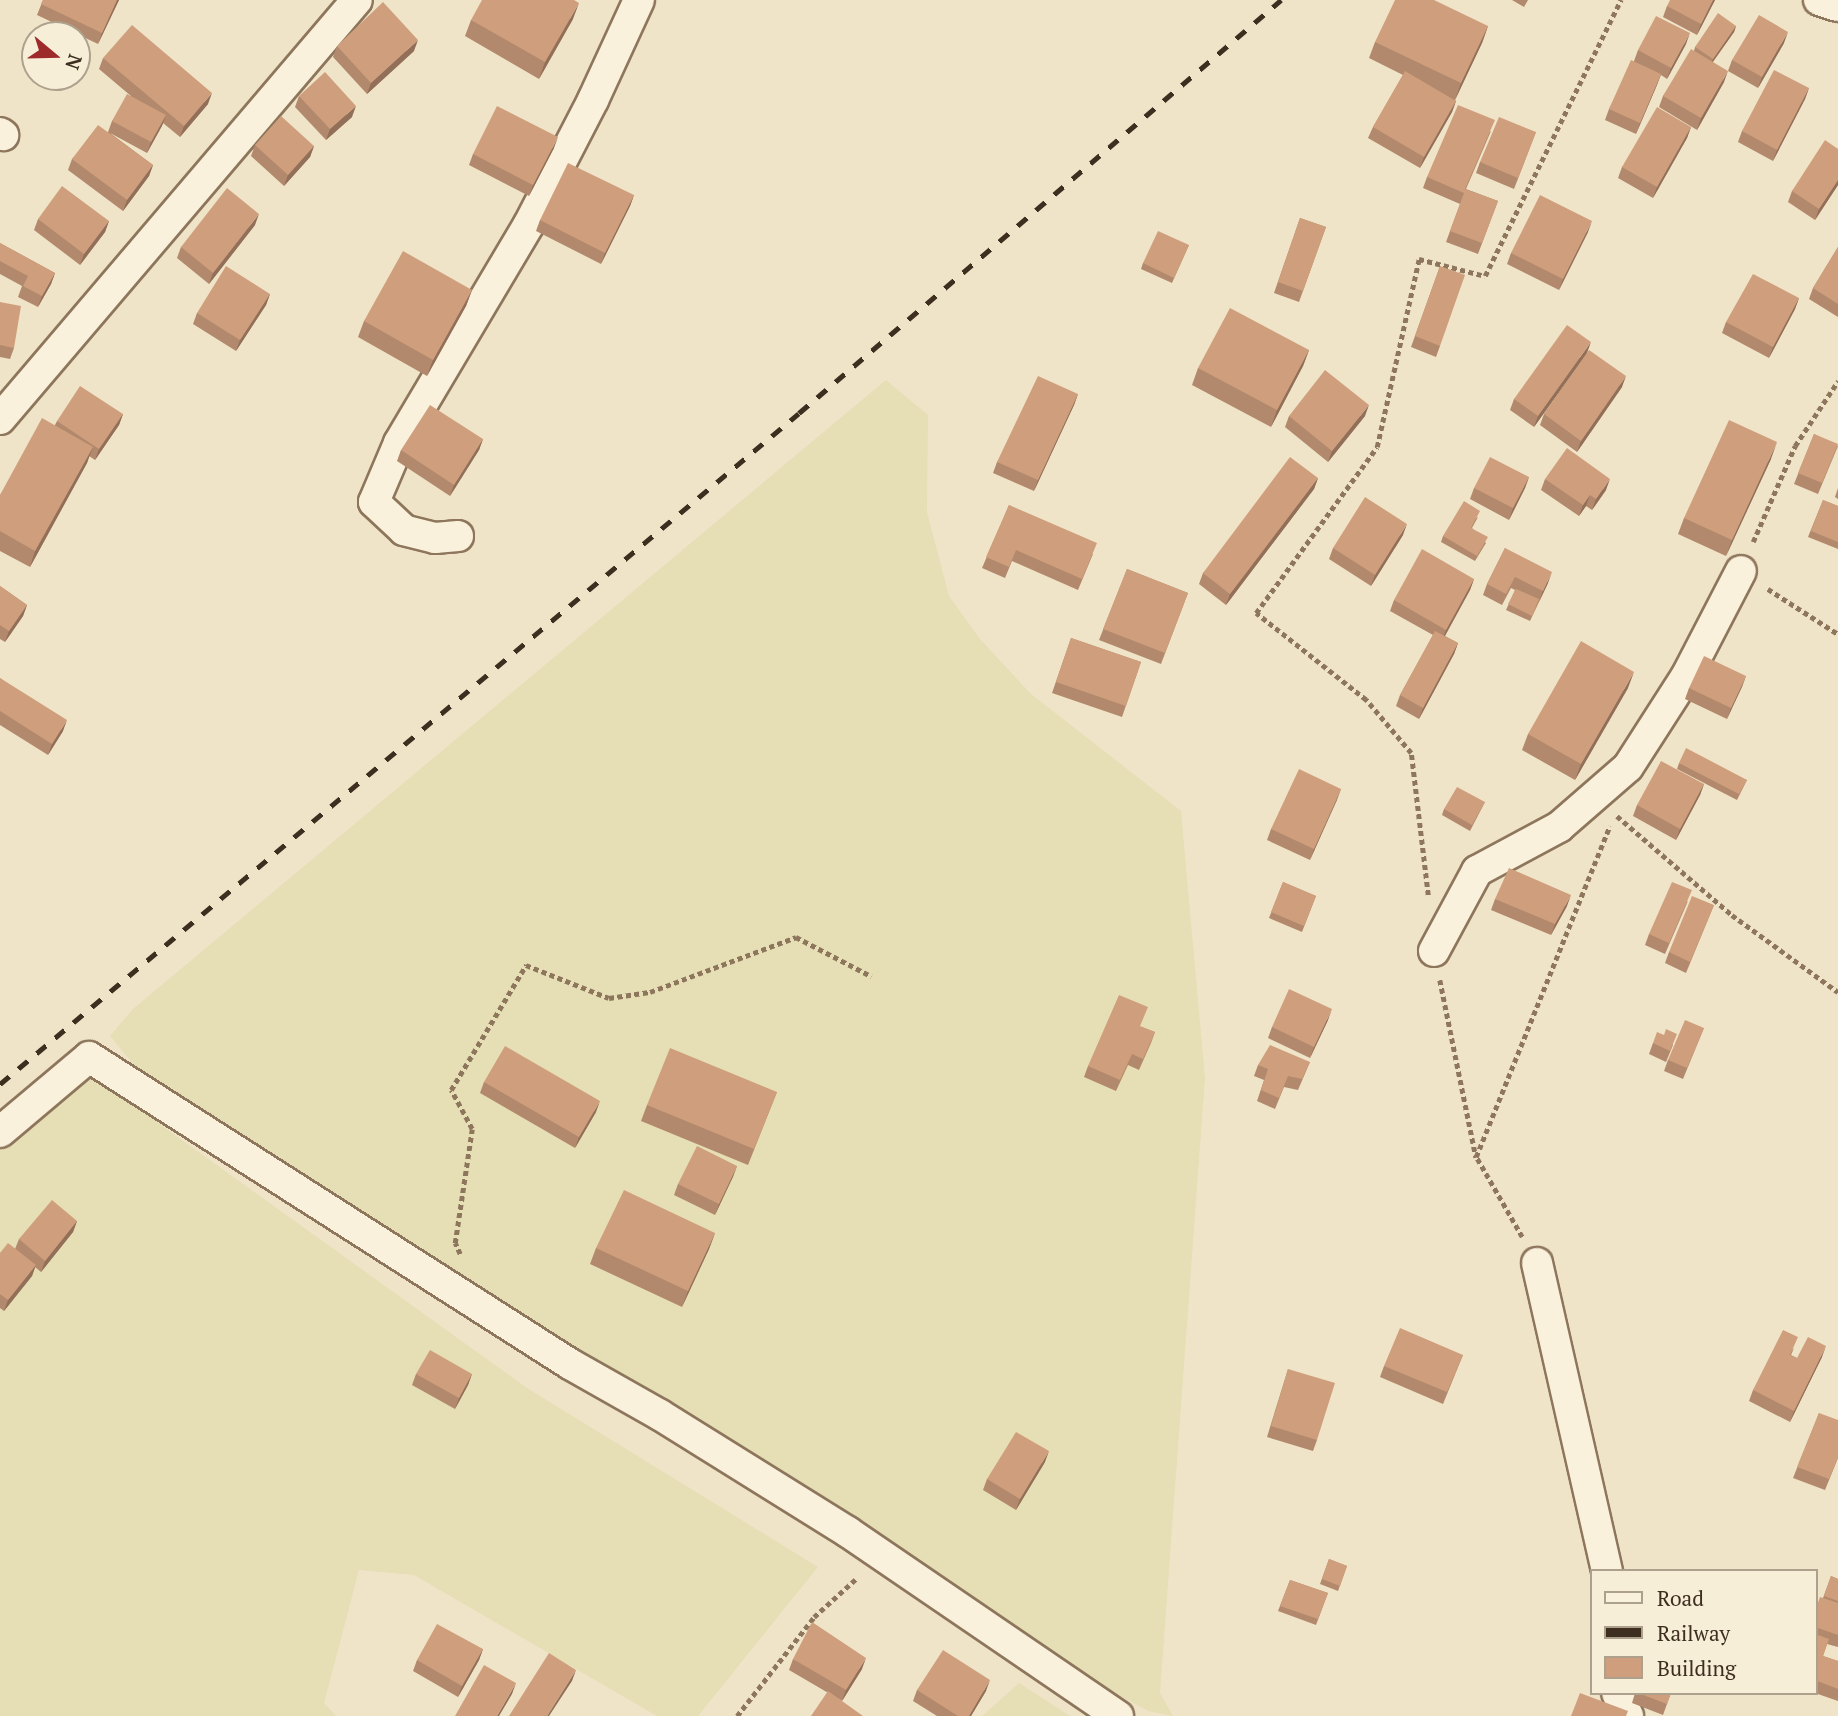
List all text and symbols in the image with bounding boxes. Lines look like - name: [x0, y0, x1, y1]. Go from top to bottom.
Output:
- north arrow: [21, 21, 91, 91]
- text: N: [60, 51, 89, 73]
- legend: [1590, 1569, 1817, 1695]
- text: Road: [1657, 1584, 1704, 1612]
- text: Railway: [1657, 1619, 1730, 1647]
- text: Building: [1657, 1654, 1736, 1682]

